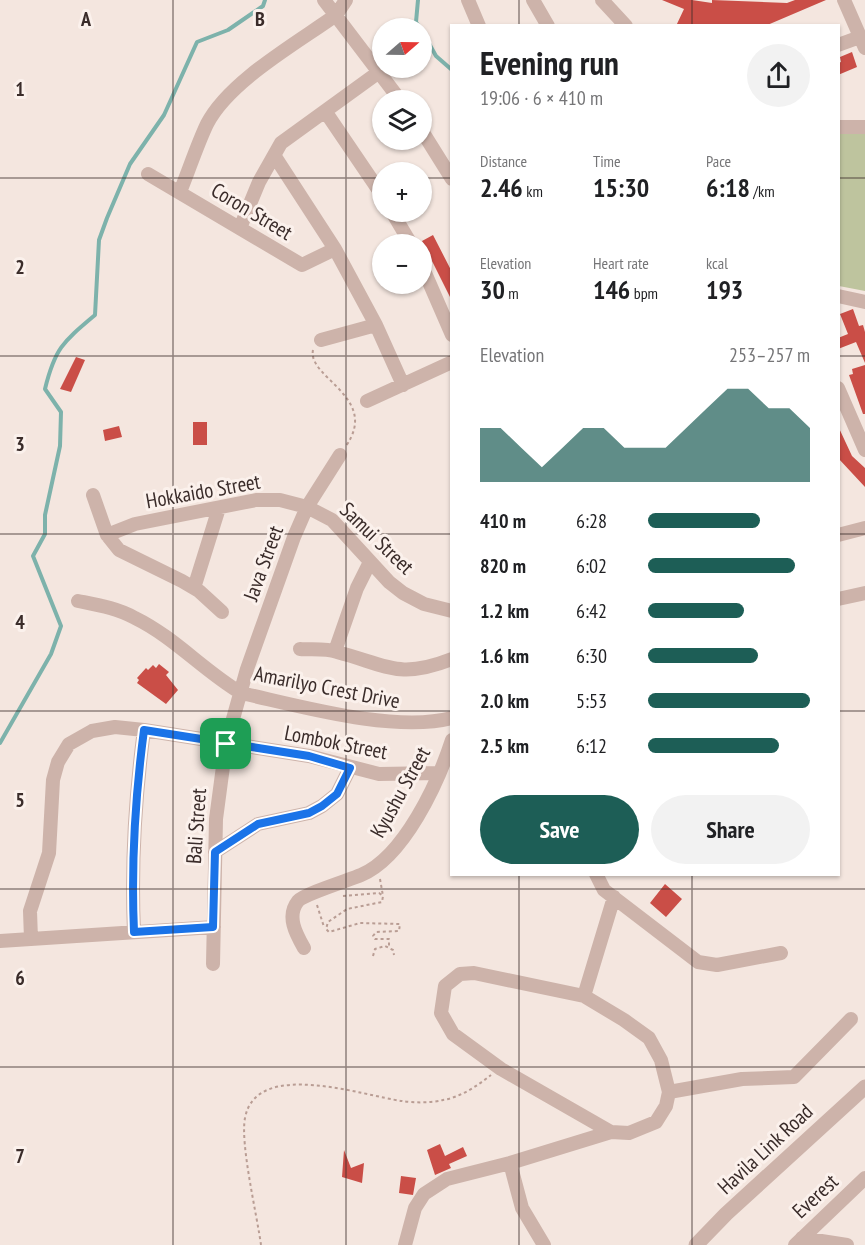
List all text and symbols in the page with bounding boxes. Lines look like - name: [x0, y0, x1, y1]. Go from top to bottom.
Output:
- text: A: [80, 6, 92, 32]
- text: B: [255, 6, 265, 32]
- north arrow: [372, 18, 432, 78]
- map controls: [372, 18, 432, 294]
- text: Evening run: [480, 41, 619, 84]
- button: share: [747, 44, 810, 107]
- text: 1: [15, 76, 25, 102]
- text: 19:06 · 6 × 410 m: [480, 85, 603, 111]
- button: layers: [372, 90, 432, 150]
- text: Distance: [480, 151, 527, 171]
- text: Time: [593, 151, 621, 171]
- text: Pace: [706, 151, 731, 171]
- button: +: [372, 162, 432, 222]
- text: 2.46: [480, 171, 523, 204]
- text: 15:30: [593, 171, 649, 204]
- text: 6:18: [706, 171, 750, 204]
- street label: Coron Street: [206, 176, 298, 246]
- text: km: [523, 181, 543, 201]
- text: /km: [750, 181, 775, 201]
- button: −: [372, 234, 432, 294]
- text: Elevation: [480, 253, 531, 273]
- text: Heart rate: [593, 253, 649, 273]
- text: kcal: [706, 253, 728, 273]
- text: 2: [15, 254, 25, 280]
- text: 30: [480, 273, 505, 306]
- text: 146: [593, 273, 630, 306]
- text: 193: [706, 273, 743, 306]
- text: m: [505, 283, 519, 303]
- text: bpm: [630, 283, 658, 303]
- text: Elevation: [480, 342, 544, 368]
- text: 253–257 m: [729, 342, 810, 368]
- text: 3: [15, 431, 25, 457]
- street label: Hokkaido Street: [144, 468, 263, 514]
- street label: Samui Street: [334, 496, 420, 580]
- text: 410 m: [480, 508, 526, 534]
- text: 6:28: [576, 508, 607, 534]
- street label: Java Street: [237, 522, 289, 605]
- text: 820 m: [480, 553, 526, 579]
- text: 6:02: [576, 553, 607, 579]
- text: 1.2 km: [480, 598, 529, 624]
- text: 6:42: [576, 598, 607, 624]
- text: 4: [15, 609, 25, 635]
- text: 1.6 km: [480, 643, 529, 669]
- text: 6:30: [576, 643, 607, 669]
- street label: Amarilyo Crest Drive: [252, 660, 402, 714]
- text: 2.0 km: [480, 688, 529, 714]
- text: 5:53: [576, 688, 607, 714]
- pin: [200, 718, 251, 769]
- street label: Lombok Street: [282, 719, 390, 765]
- icon: arrive: [209, 727, 242, 760]
- text: 2.5 km: [480, 733, 529, 759]
- text: 6:12: [576, 733, 607, 759]
- street label: Kyushu Street: [364, 742, 436, 842]
- text: 5: [15, 787, 25, 813]
- street label: Bali Street: [180, 787, 212, 865]
- button: Save: [480, 795, 639, 864]
- button: Share: [651, 795, 810, 864]
- text: 6: [15, 965, 25, 991]
- street label: Havila Link Road: [712, 1098, 818, 1200]
- text: 7: [15, 1143, 25, 1169]
- street label: Everest: [786, 1168, 844, 1224]

